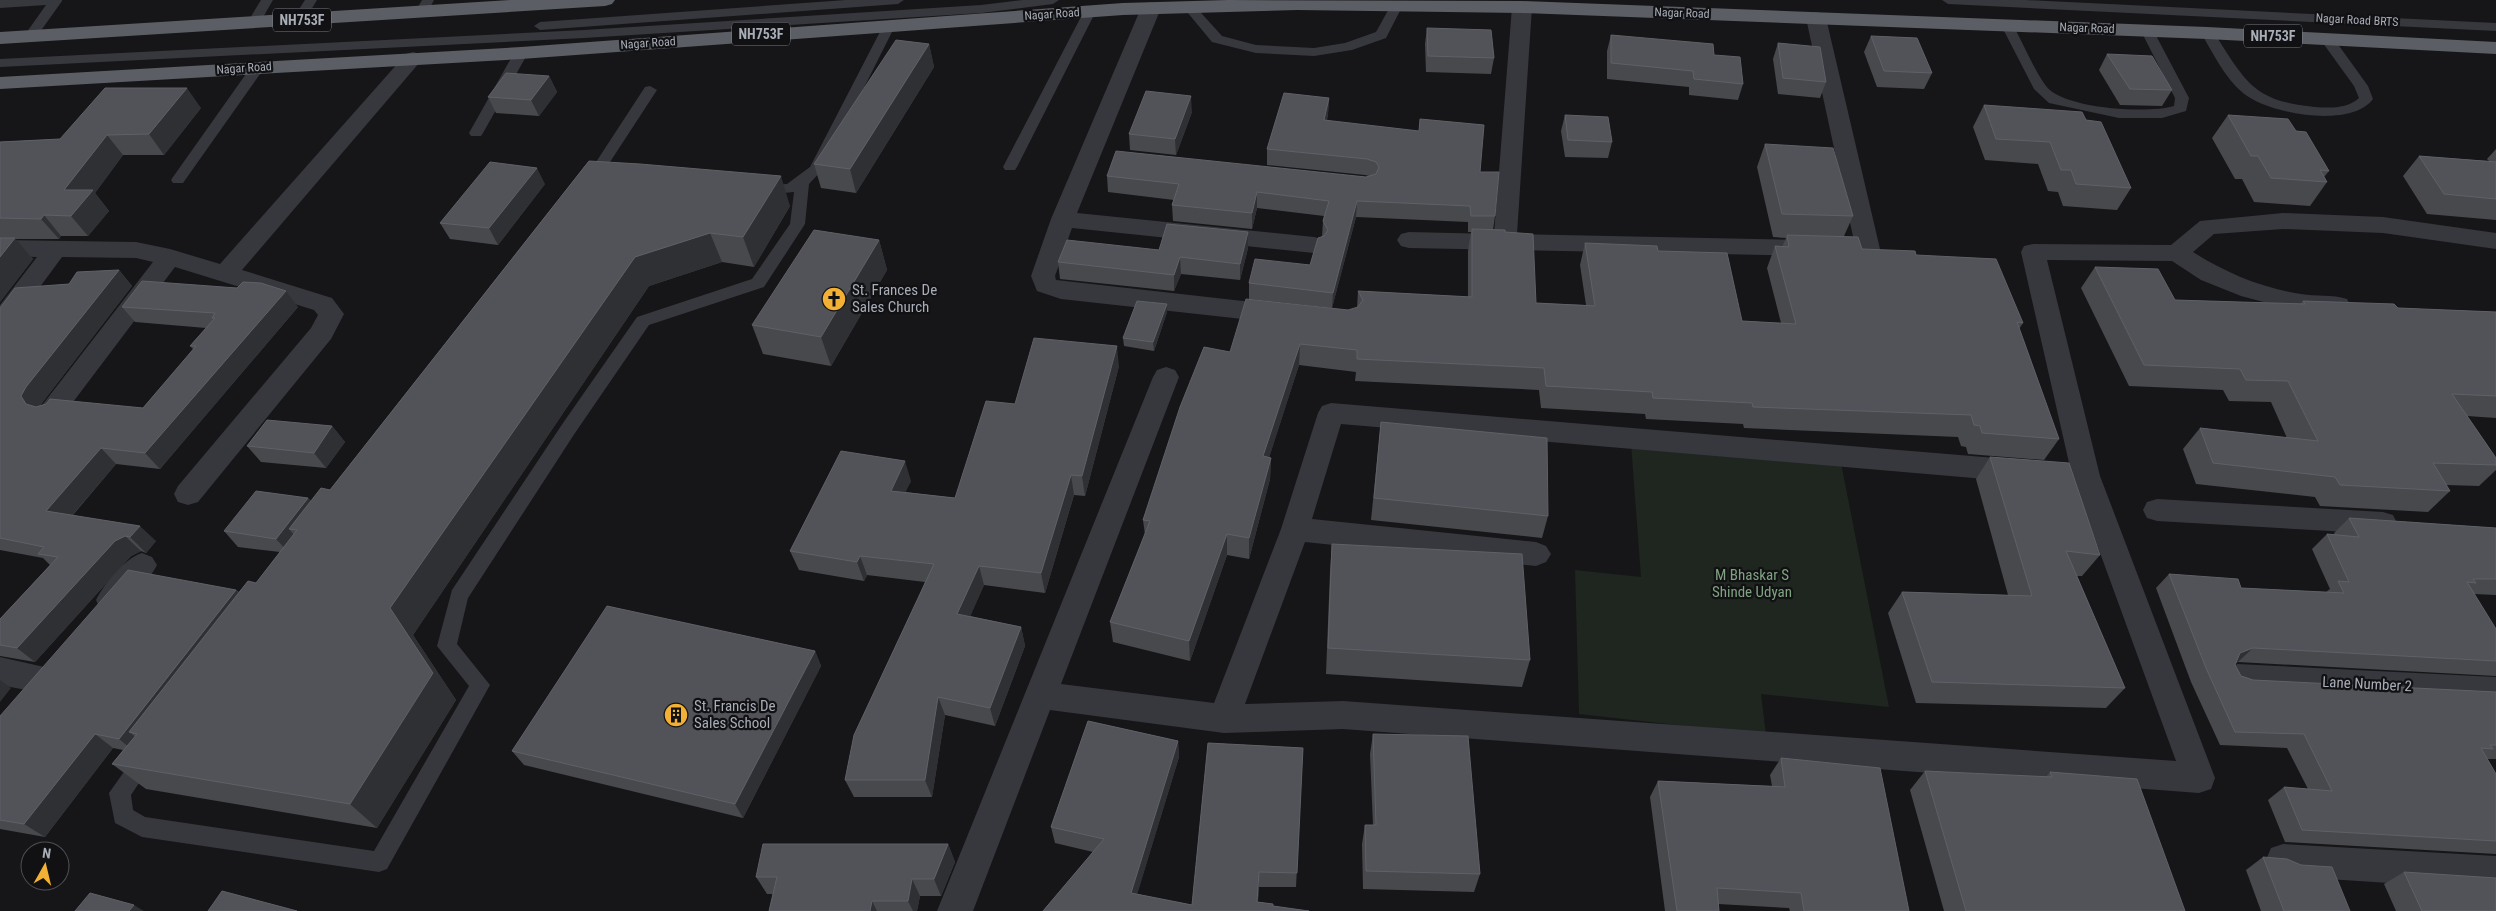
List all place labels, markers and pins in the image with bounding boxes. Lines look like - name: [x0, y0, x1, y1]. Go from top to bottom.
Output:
- place label: St. Frances De Sales Church: [852, 281, 937, 316]
- church icon: St. Frances De Sales Church: [821, 286, 847, 312]
- place label: St. Francis De Sales School: [694, 697, 776, 732]
- building icon: St. Francis De Sales School: [663, 702, 689, 728]

